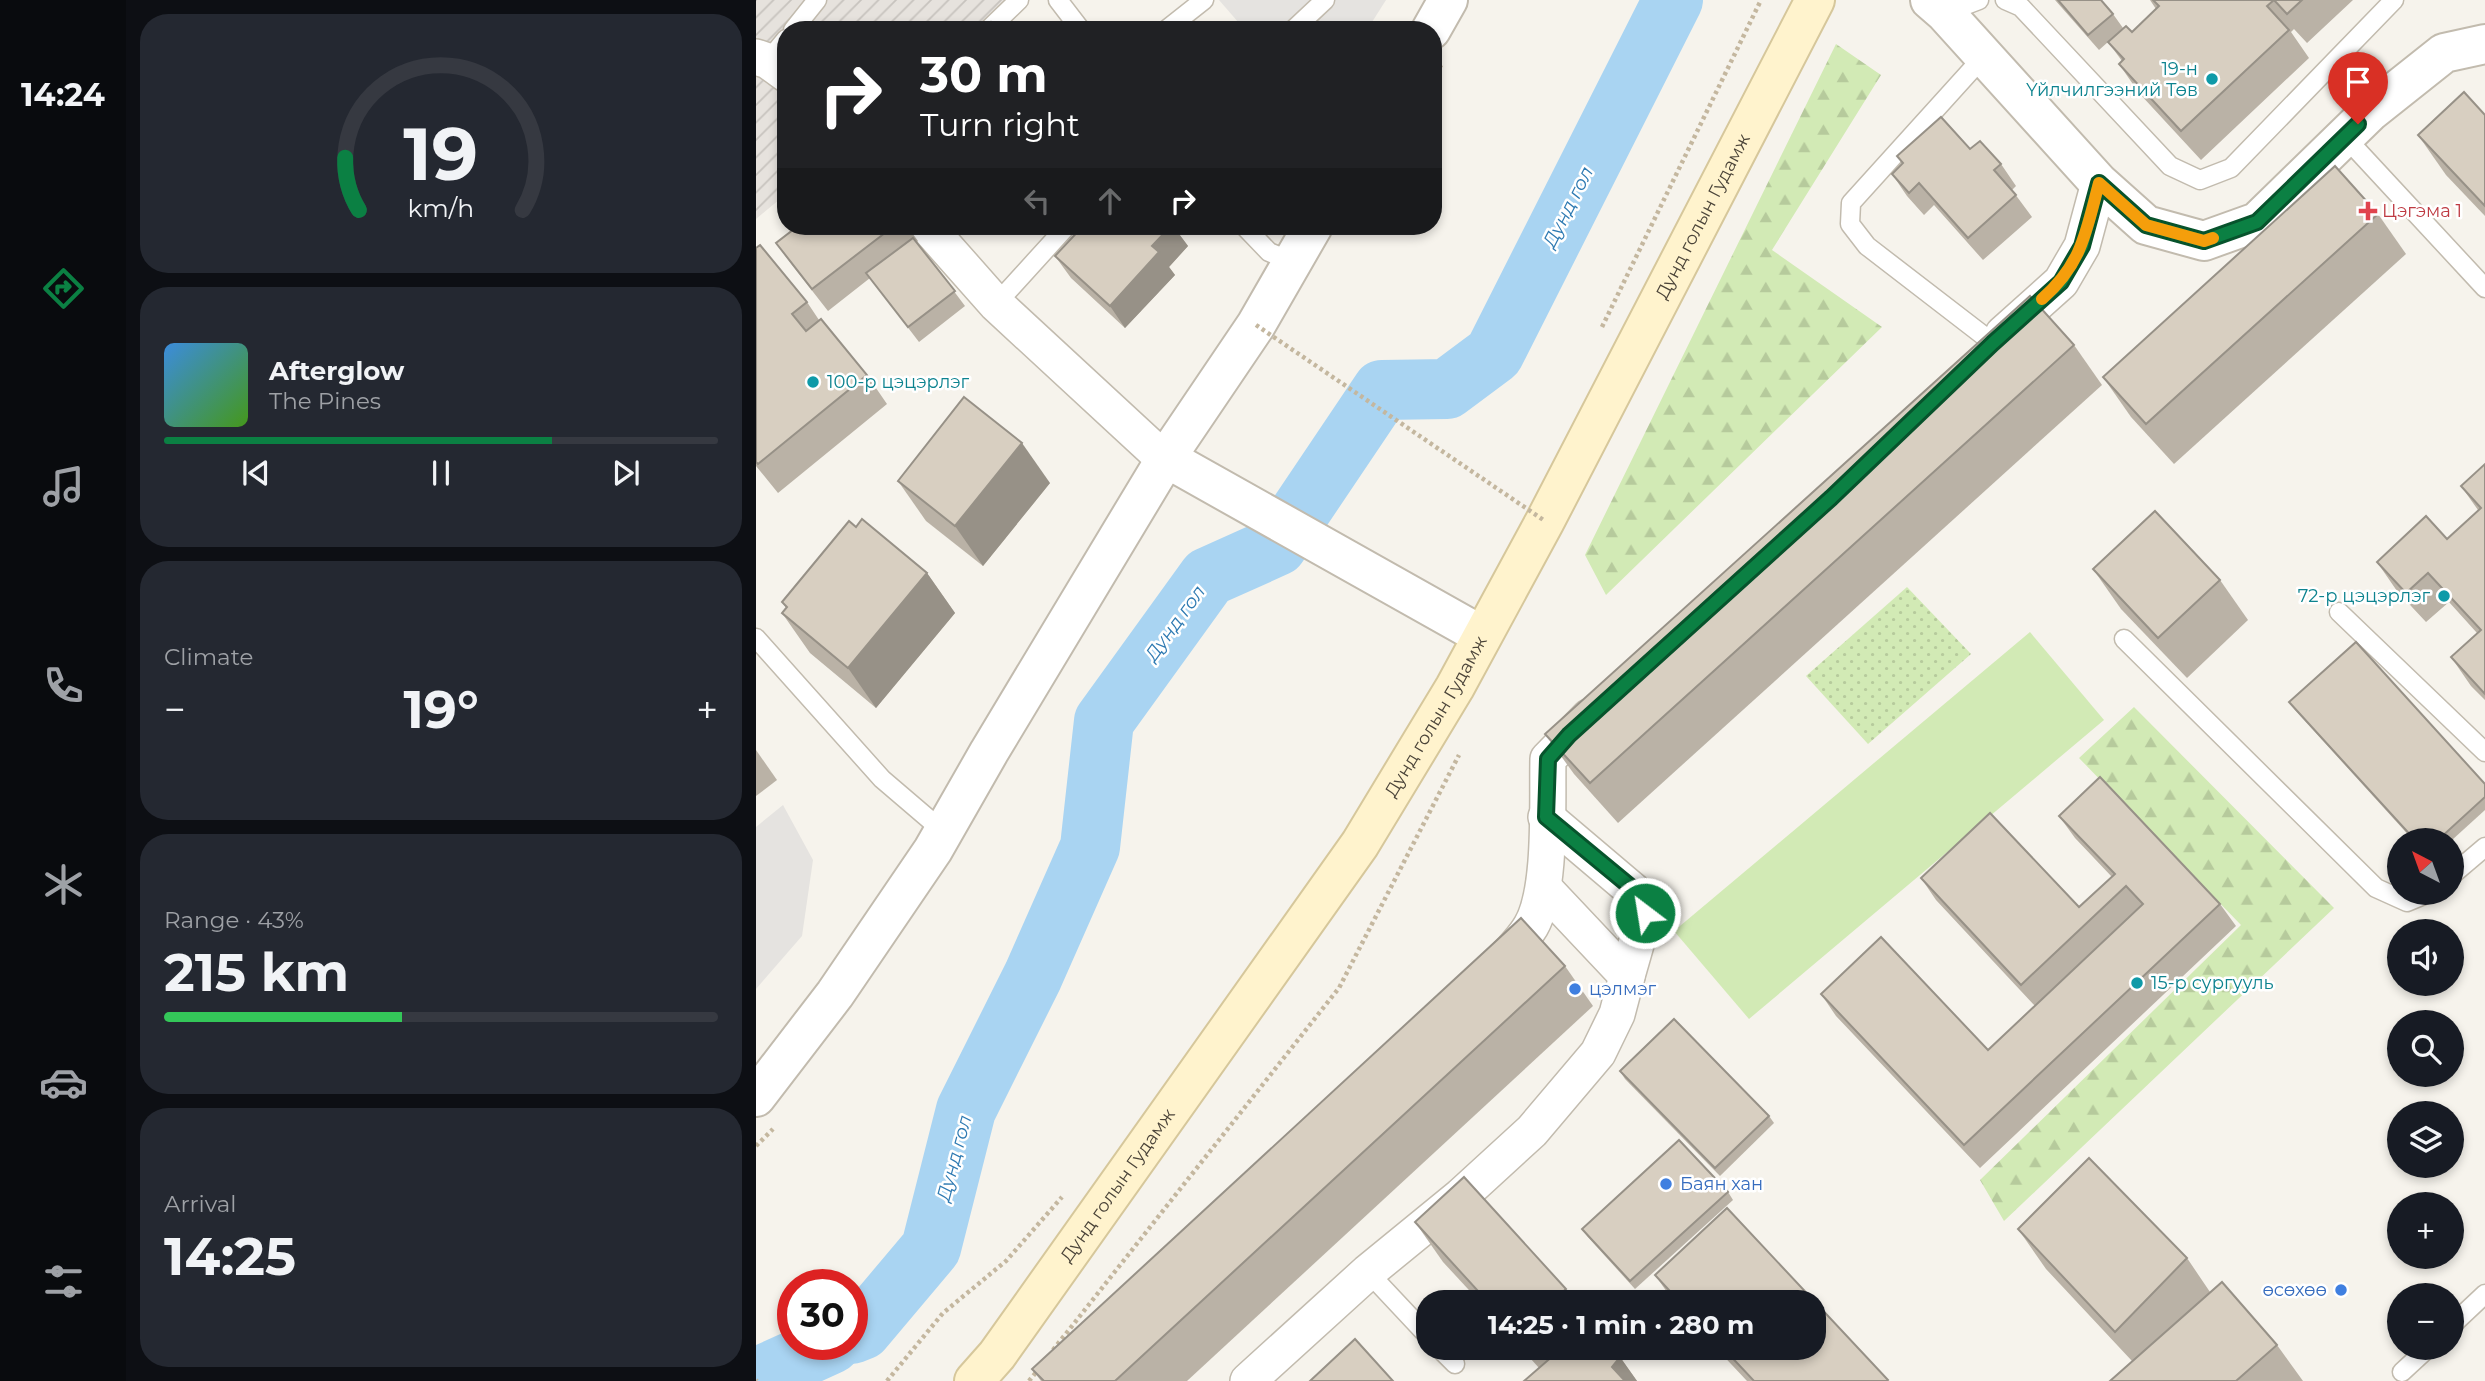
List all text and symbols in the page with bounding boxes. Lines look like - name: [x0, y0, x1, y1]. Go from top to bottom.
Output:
- text: 30 m: [920, 45, 1048, 104]
- icon: right: [805, 49, 896, 140]
- pin: [2328, 52, 2388, 124]
- place label: 19-н Үйлчилгээний Төв: [2026, 58, 2198, 101]
- icon: arrive: [2339, 63, 2377, 101]
- marker: 19-н Үйлчилгээний Төв: [2204, 71, 2220, 87]
- text: 14:24: [21, 75, 105, 114]
- text: Turn right: [920, 105, 1080, 144]
- text: 19: [404, 110, 478, 198]
- street label: Дунд голын Гудамж: [1651, 130, 1755, 303]
- water label: Дунд гол: [1537, 163, 1598, 253]
- icon: left: [1018, 182, 1056, 220]
- icon: ahead: [1091, 182, 1129, 220]
- icon: right: [1164, 182, 1202, 220]
- text: km/h: [408, 193, 474, 223]
- place label: Цэгэма 1: [2382, 200, 2462, 222]
- marker: Цэгэма 1: [2360, 203, 2376, 219]
- icon: directions: [39, 264, 88, 313]
- text: Afterglow: [269, 355, 404, 387]
- place label: 100-р цэцэрлэг: [827, 371, 970, 393]
- marker: 100-р цэцэрлэг: [805, 374, 821, 390]
- text: The Pines: [269, 387, 381, 415]
- icon: previous: [237, 454, 275, 492]
- icon: pause: [422, 454, 460, 492]
- icon: next: [607, 454, 645, 492]
- icon: music: [39, 462, 88, 511]
- water label: Дунд гол: [1139, 581, 1210, 667]
- place label: 72-р цэцэрлэг: [2298, 585, 2430, 607]
- marker: 72-р цэцэрлэг: [2436, 588, 2452, 604]
- street label: Дунд голын Гудамж: [1380, 632, 1492, 801]
- text: Climate: [164, 643, 253, 671]
- icon: phone: [39, 661, 88, 710]
- text: 19°: [403, 678, 479, 741]
- text: −: [164, 686, 186, 733]
- text: +: [696, 686, 718, 733]
- north arrow: [2387, 828, 2464, 905]
- map controls: [2387, 828, 2464, 1360]
- icon: climate: [39, 860, 88, 909]
- position arrow: [1608, 876, 1682, 950]
- text: Range · 43%: [164, 906, 304, 934]
- button: sound: [2387, 919, 2464, 996]
- text: 215 km: [164, 941, 349, 1004]
- place label: 15-р сургууль: [2151, 972, 2274, 994]
- marker: 15-р сургууль: [2129, 975, 2145, 991]
- place label: цэлмэг: [1589, 978, 1656, 1000]
- marker: цэлмэг: [1567, 981, 1583, 997]
- button: search: [2387, 1010, 2464, 1087]
- icon: car: [39, 1058, 88, 1107]
- button: layers: [2387, 1101, 2464, 1178]
- street label: Дунд голын Гудамж: [1056, 1104, 1180, 1266]
- water label: Дунд гол: [931, 1113, 976, 1205]
- place label: Баян хан: [1680, 1173, 1763, 1195]
- marker: Баян хан: [1658, 1176, 1674, 1192]
- text: Arrival: [164, 1190, 237, 1218]
- button: +: [2387, 1192, 2464, 1269]
- text: 14:25: [164, 1225, 296, 1288]
- icon: filters: [39, 1257, 88, 1306]
- speed limit sign: 30: [777, 1269, 868, 1360]
- place label: өсөхөө: [2262, 1279, 2327, 1301]
- marker: өсөхөө: [2333, 1282, 2349, 1298]
- button: −: [2387, 1283, 2464, 1360]
- text: 14:25 · 1 min · 280 m: [1488, 1309, 1754, 1341]

